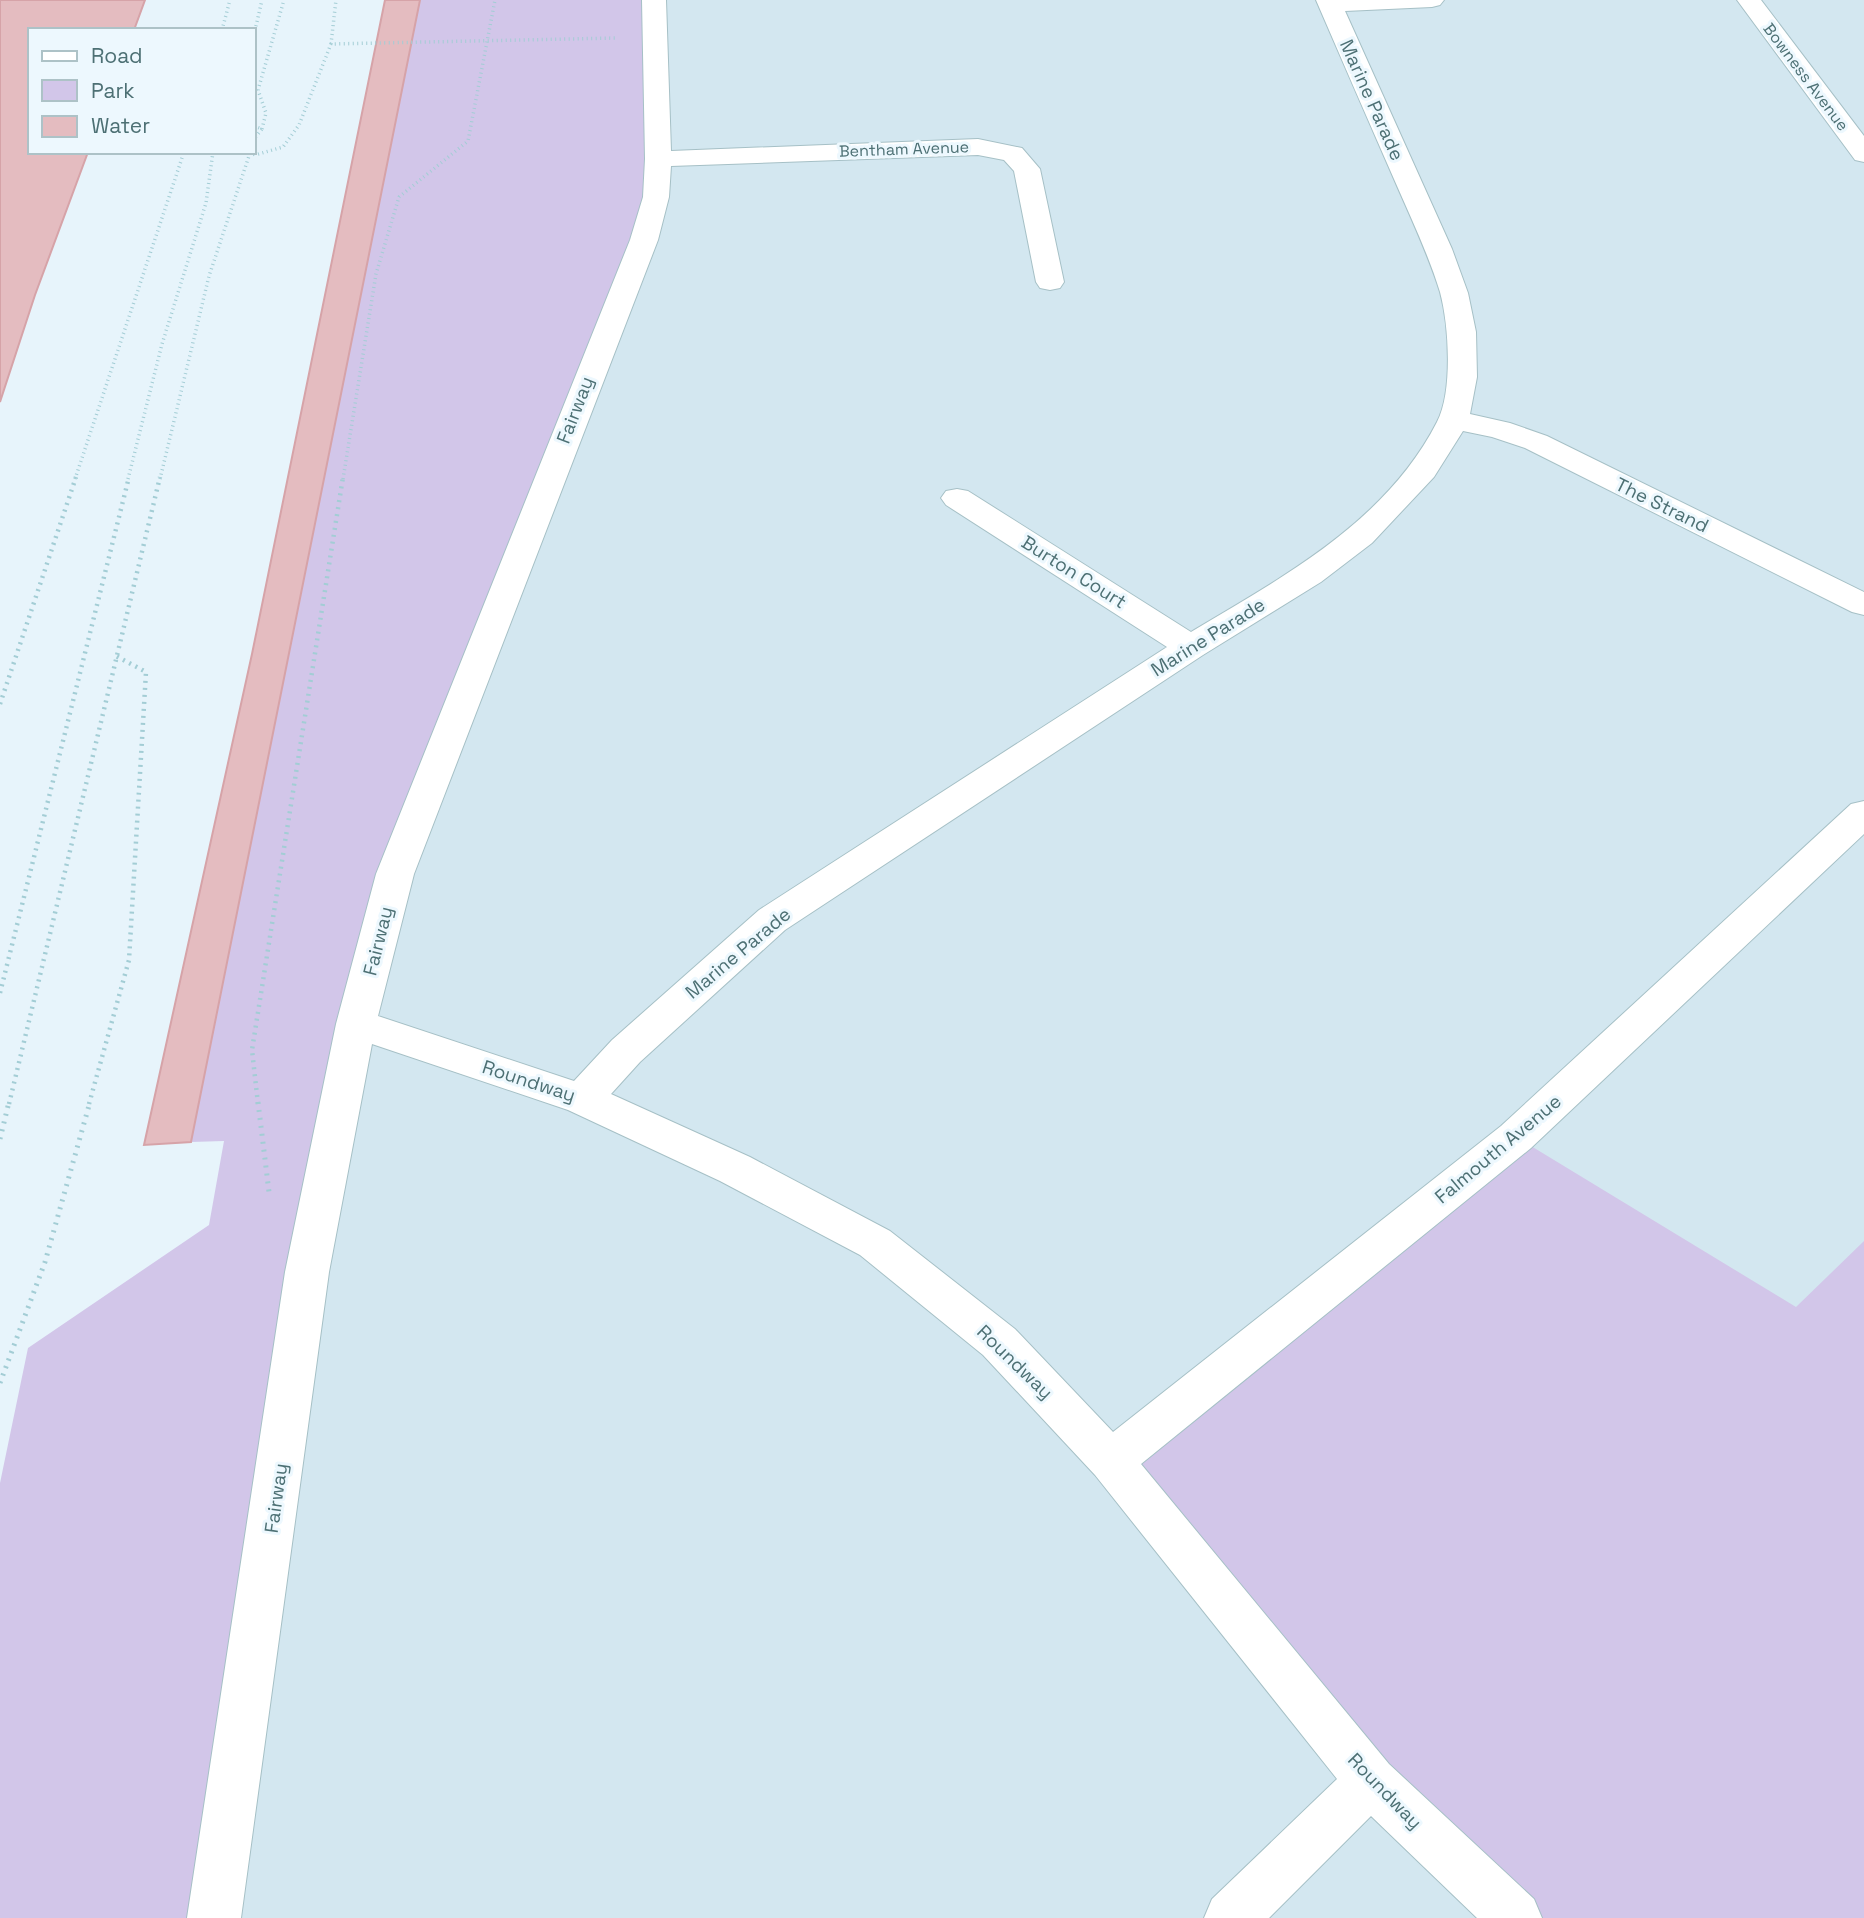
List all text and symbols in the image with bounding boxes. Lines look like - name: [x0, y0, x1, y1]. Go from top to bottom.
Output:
- street label: Bowness Avenue: [1759, 19, 1853, 135]
- legend: [28, 28, 256, 154]
- street label: Marine Parade: [1334, 35, 1410, 165]
- text: Road: [91, 42, 143, 69]
- text: Park: [91, 77, 135, 104]
- text: Water: [91, 112, 150, 139]
- street label: Bentham Avenue: [839, 136, 969, 162]
- street label: Fairway: [551, 373, 599, 447]
- street label: The Strand: [1611, 472, 1713, 538]
- street label: Burton Court: [1017, 530, 1131, 614]
- street label: Marine Parade: [1146, 592, 1270, 682]
- street label: Marine Parade: [680, 902, 796, 1004]
- street label: Fairway: [357, 904, 399, 978]
- street label: Roundway: [479, 1054, 579, 1108]
- street label: Falmouth Avenue: [1430, 1089, 1566, 1209]
- street label: Roundway: [972, 1319, 1058, 1405]
- street label: Fairway: [259, 1461, 293, 1535]
- street label: Roundway: [1342, 1748, 1428, 1834]

